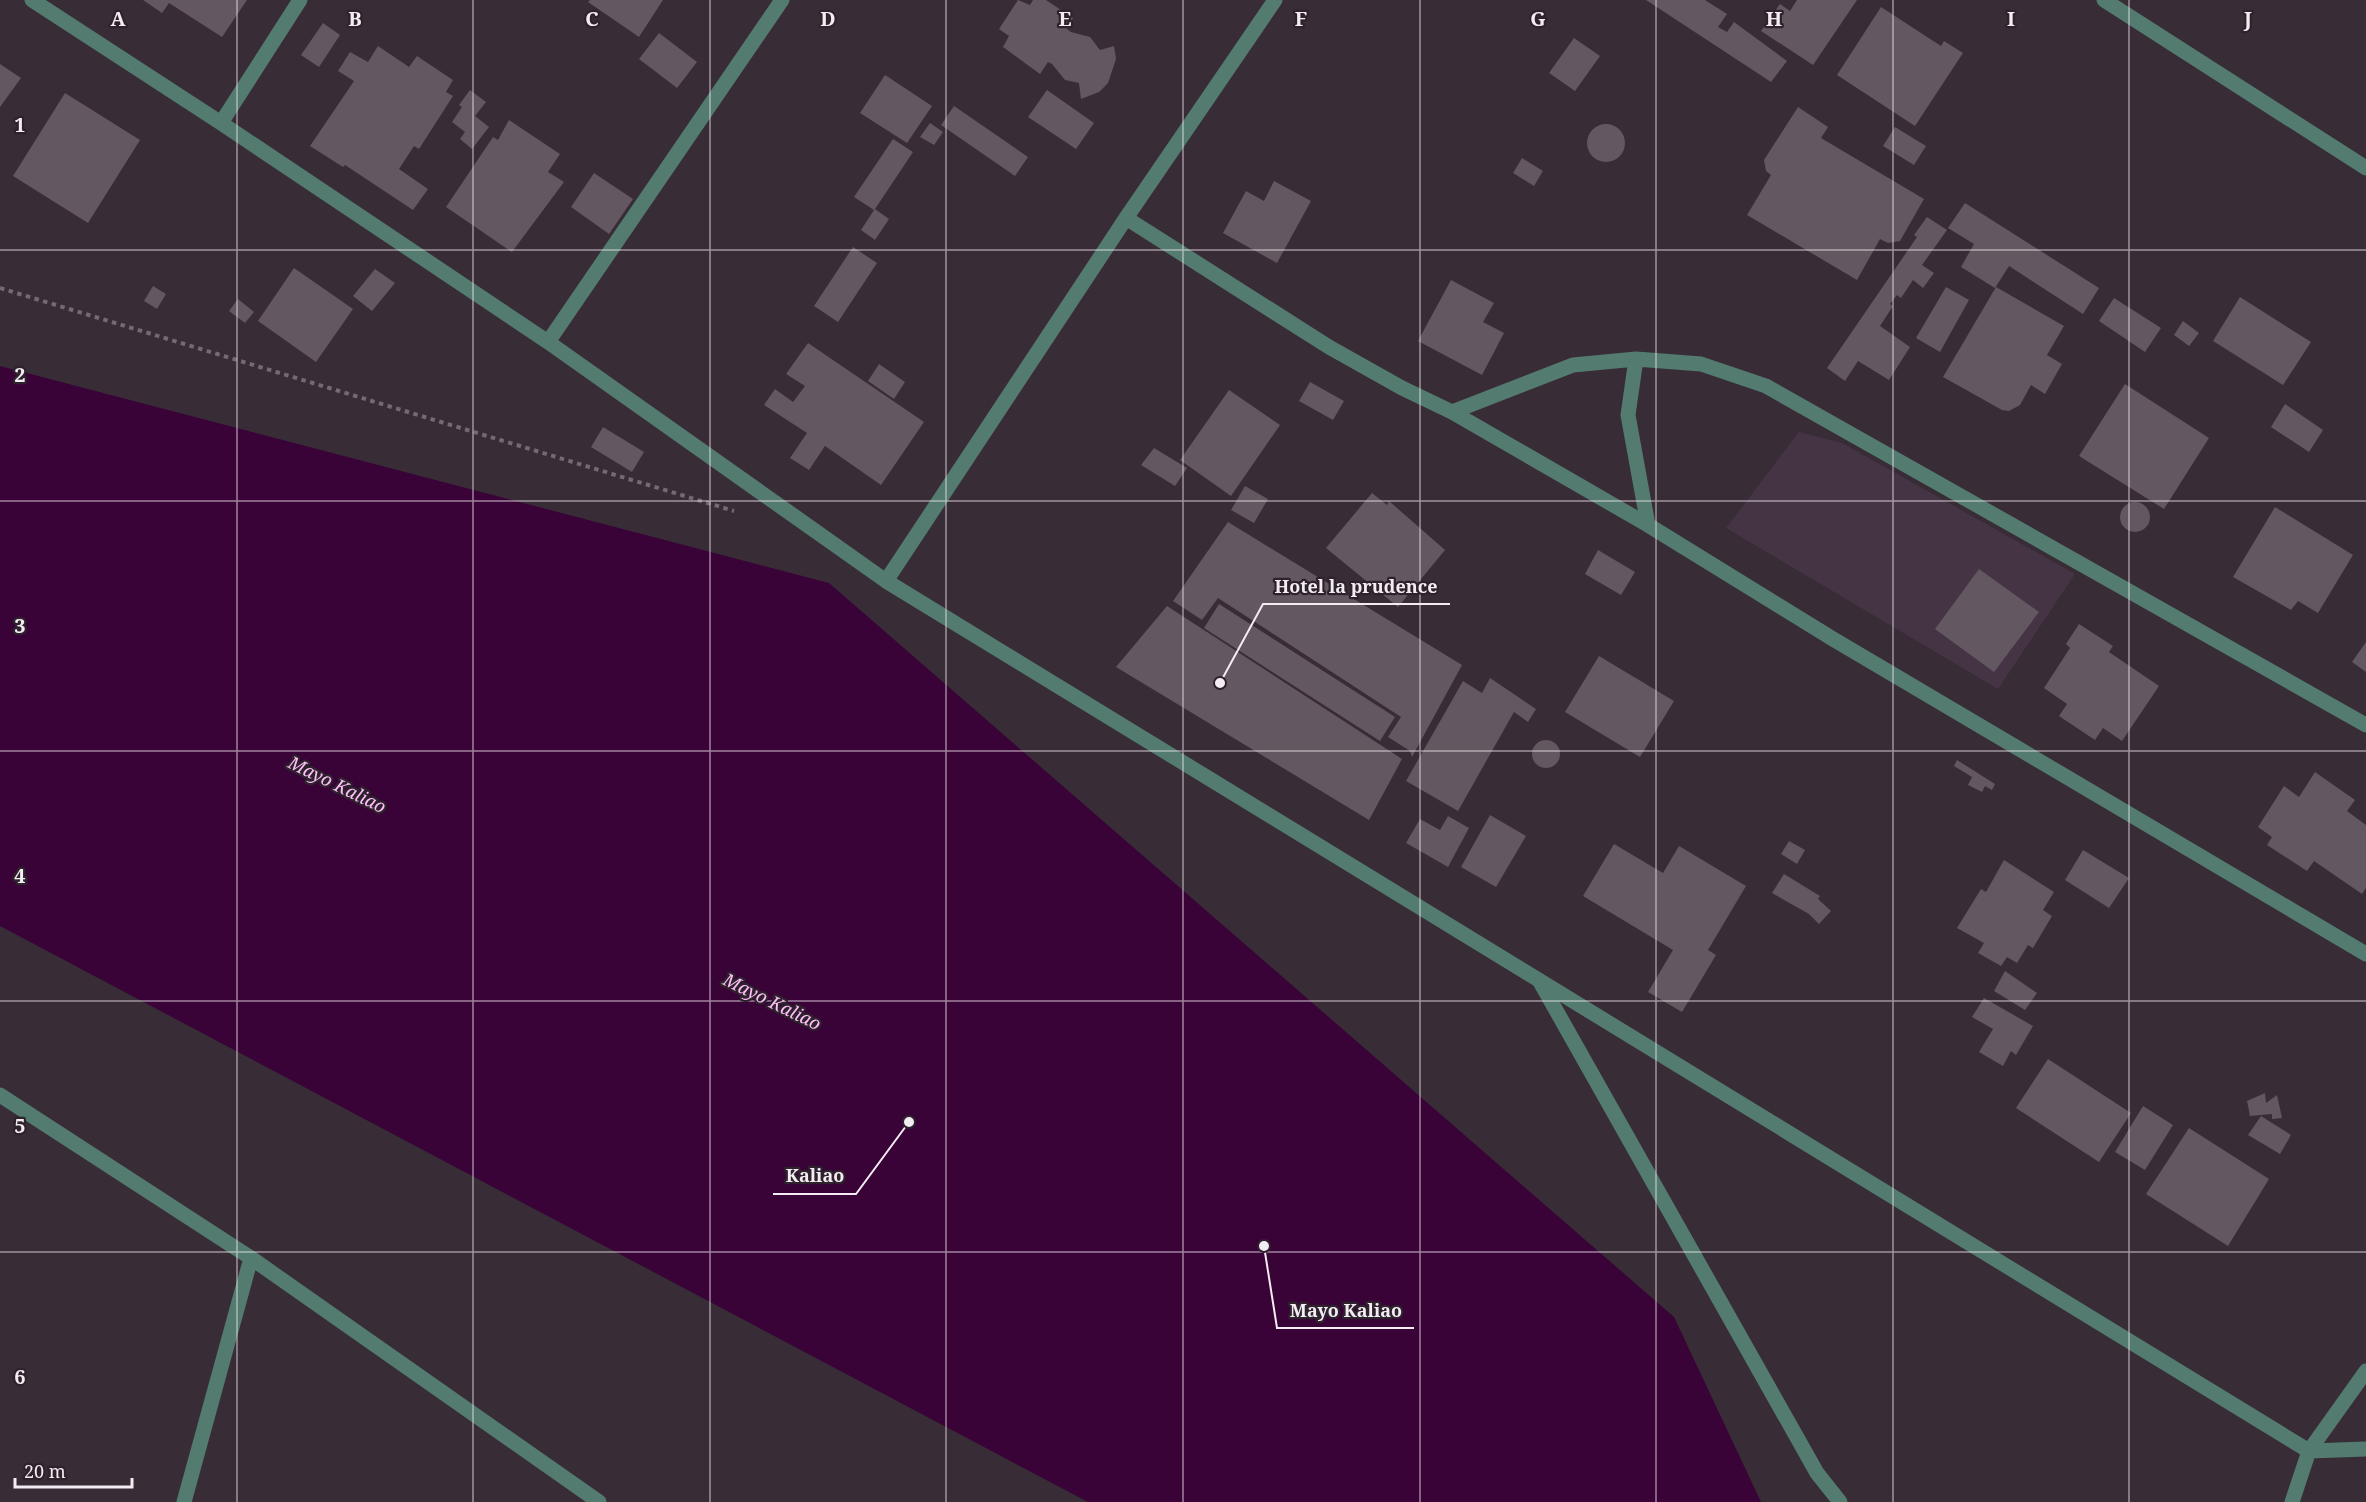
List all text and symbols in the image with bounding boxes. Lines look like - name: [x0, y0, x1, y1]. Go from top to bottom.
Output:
- text: A: [110, 5, 126, 32]
- text: B: [348, 5, 362, 32]
- text: C: [585, 5, 599, 32]
- text: D: [820, 5, 836, 32]
- text: E: [1058, 5, 1072, 32]
- text: F: [1295, 5, 1307, 32]
- text: G: [1530, 5, 1546, 32]
- text: H: [1766, 5, 1782, 32]
- text: I: [2007, 5, 2015, 32]
- text: J: [2243, 5, 2252, 32]
- text: 1: [14, 111, 26, 138]
- text: 2: [14, 361, 26, 388]
- callout: Hotel la prudence: [1263, 568, 1450, 604]
- text: Hotel la prudence: [1274, 574, 1438, 598]
- text: 3: [14, 612, 26, 639]
- water label: Mayo Kaliao: [284, 750, 390, 818]
- text: 4: [14, 862, 26, 889]
- water label: Mayo Kaliao: [719, 967, 825, 1035]
- text: 5: [14, 1112, 26, 1139]
- callout: Kaliao: [773, 1158, 856, 1194]
- text: Kaliao: [786, 1163, 844, 1187]
- callout: Mayo Kaliao: [1277, 1292, 1414, 1328]
- text: Mayo Kaliao: [1290, 1298, 1402, 1322]
- text: 6: [14, 1363, 26, 1390]
- scale bar: [15, 1451, 132, 1489]
- text: 20 m: [24, 1459, 66, 1483]

